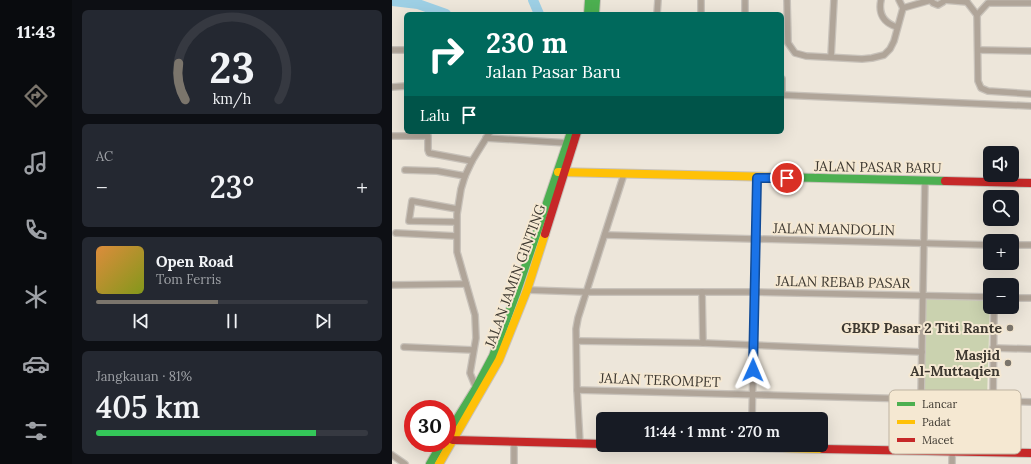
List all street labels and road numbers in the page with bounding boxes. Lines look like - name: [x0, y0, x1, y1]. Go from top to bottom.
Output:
- street label: JALAN PASAR BARU: [813, 157, 942, 177]
- street label: JALAN JAMIN GINTING: [480, 201, 549, 351]
- street label: JALAN MANDOLIN: [772, 219, 896, 239]
- street label: JALAN REBAB PASAR: [775, 272, 910, 292]
- street label: JALAN TEROMPET: [598, 369, 721, 391]

